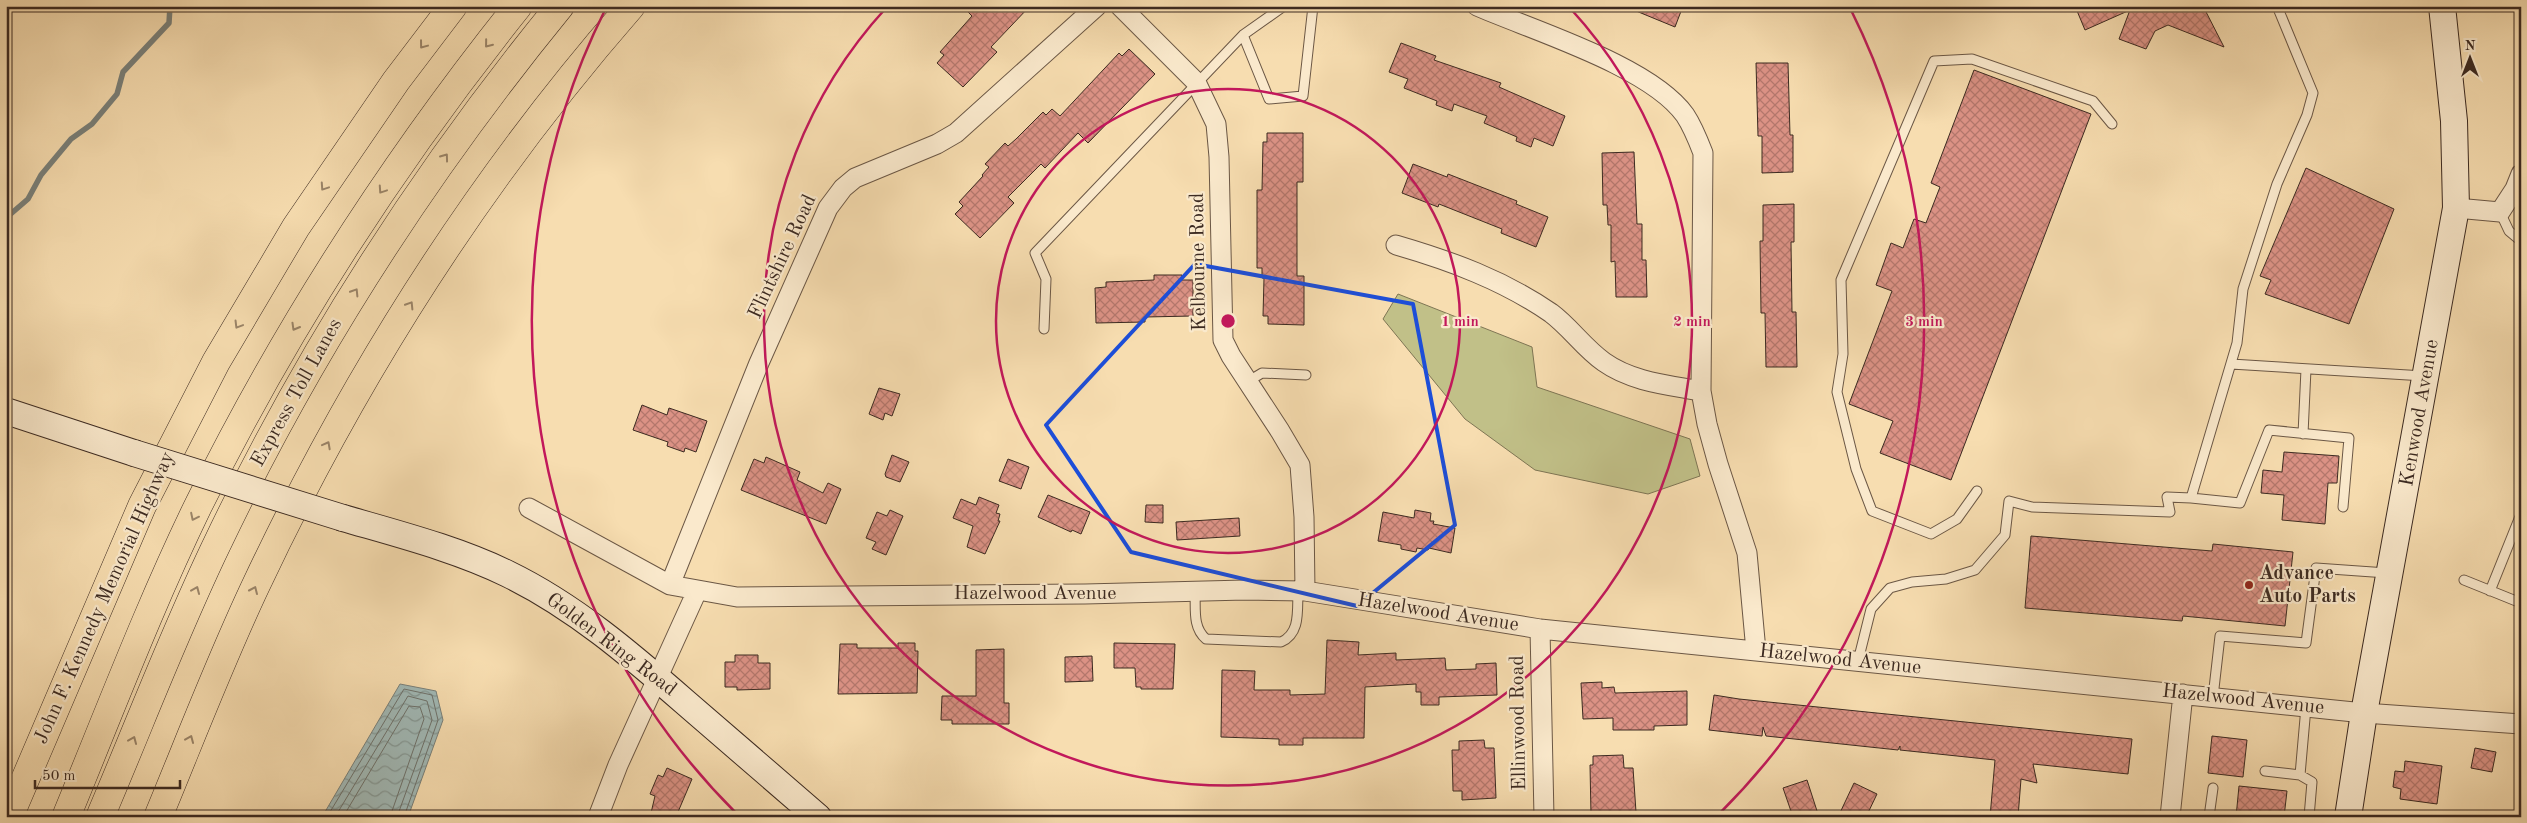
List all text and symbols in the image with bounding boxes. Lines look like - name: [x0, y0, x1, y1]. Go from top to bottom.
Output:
- north arrow: [2444, 32, 2494, 82]
- one-way arrow: [421, 39, 429, 48]
- one-way arrow: [484, 39, 493, 48]
- text: N: [2465, 39, 2476, 53]
- one-way arrow: [439, 154, 447, 163]
- one-way arrow: [321, 181, 330, 191]
- one-way arrow: [379, 184, 388, 194]
- street label: Flintshire Road: [745, 192, 821, 322]
- street label: Kelbourne Road: [1188, 192, 1210, 332]
- one-way arrow: [348, 289, 358, 298]
- one-way arrow: [403, 301, 413, 310]
- centre of rings: [1219, 312, 1237, 330]
- text: 1 min: [1441, 315, 1479, 330]
- text: 2 min: [1673, 315, 1711, 330]
- text: 3 min: [1905, 315, 1943, 330]
- street label: Express Toll Lanes: [248, 316, 346, 470]
- one-way arrow: [235, 319, 245, 328]
- one-way arrow: [292, 322, 302, 331]
- street label: Kenwood Avenue: [2397, 338, 2443, 488]
- one-way arrow: [321, 441, 331, 450]
- street label: John F. Kennedy Memorial Highway: [31, 449, 179, 747]
- one-way arrow: [189, 512, 200, 521]
- place label: Advance Auto Parts: [2259, 564, 2356, 607]
- marker: Advance Auto Parts: [2243, 579, 2255, 591]
- street label: Hazelwood Avenue: [954, 584, 1117, 604]
- one-way arrow: [190, 586, 201, 595]
- one-way arrow: [247, 586, 258, 595]
- street label: Golden Ring Road: [542, 590, 680, 700]
- street label: Hazelwood Avenue: [1356, 590, 1520, 636]
- street label: Hazelwood Avenue: [1758, 642, 1922, 678]
- street label: Ellinwood Road: [1508, 655, 1530, 791]
- street label: Hazelwood Avenue: [2161, 682, 2325, 718]
- one-way arrow: [127, 736, 137, 744]
- one-way arrow: [185, 736, 195, 744]
- scale bar: [35, 758, 180, 790]
- text: 50 m: [42, 769, 76, 784]

